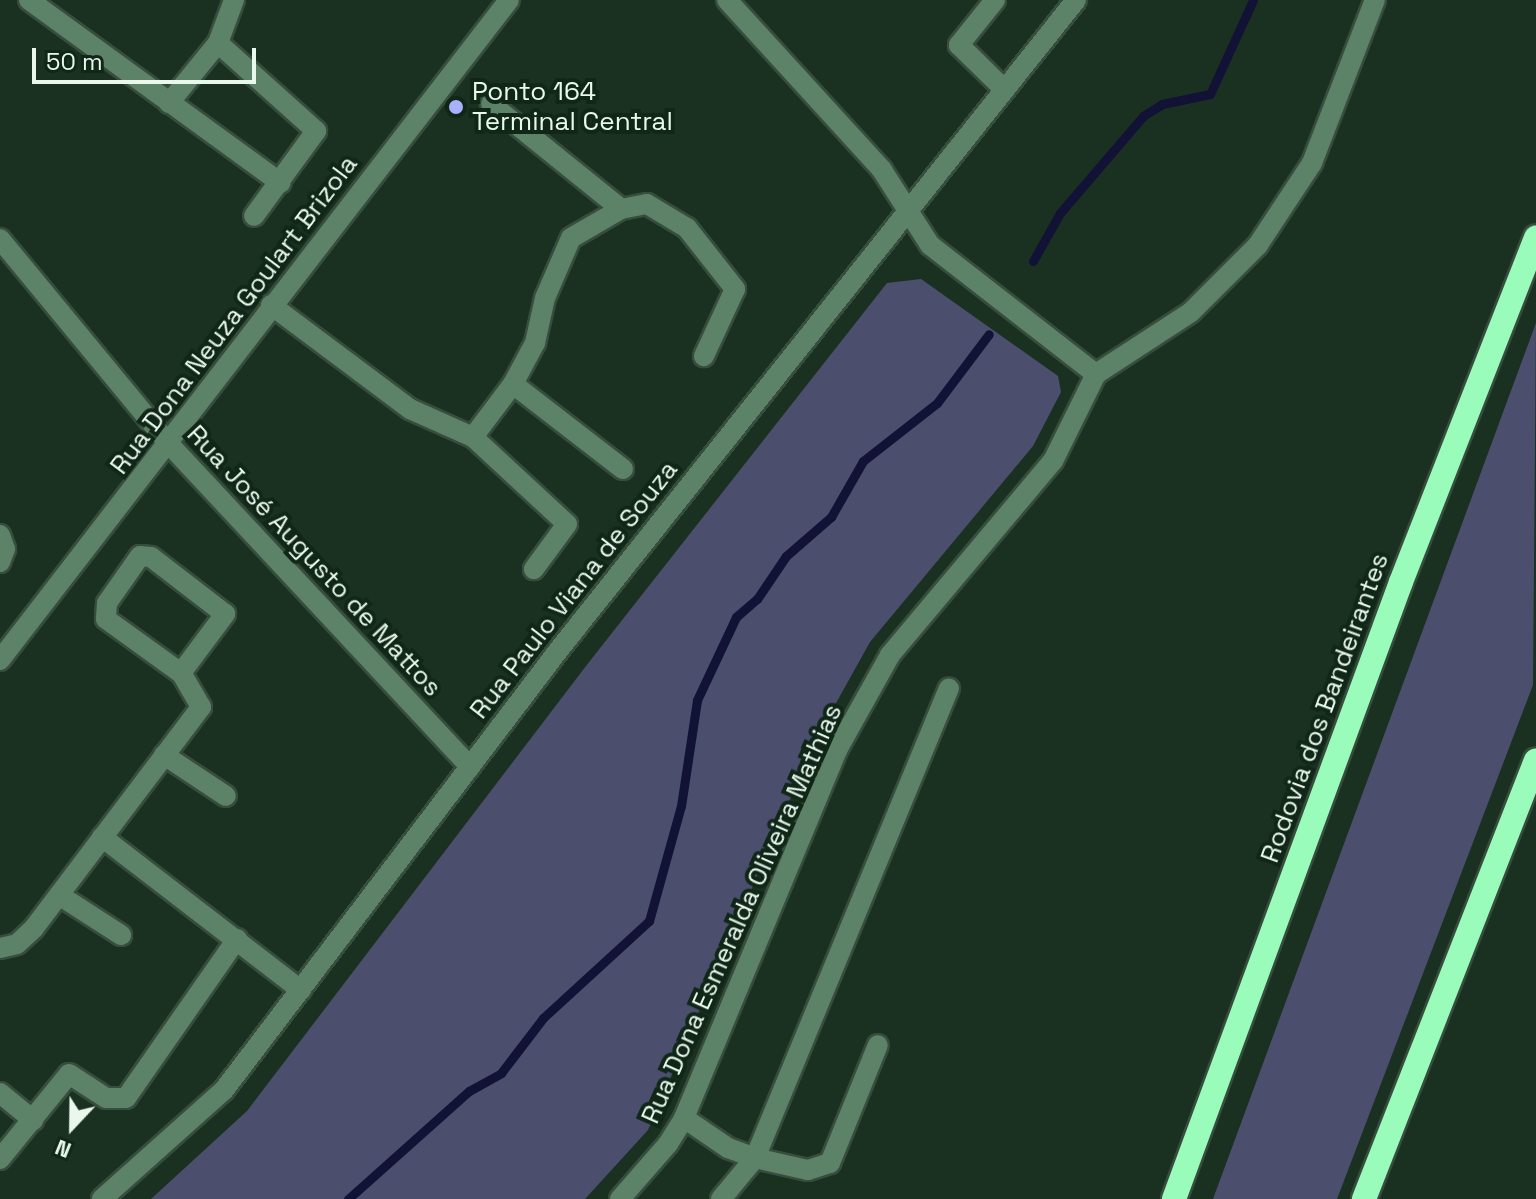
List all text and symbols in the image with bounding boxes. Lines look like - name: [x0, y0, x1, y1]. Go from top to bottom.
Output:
- scale bar: [36, 32, 260, 82]
- text: 50 m: [46, 46, 103, 77]
- place label: Ponto 164 Terminal Central: [472, 76, 673, 138]
- marker: Ponto 164 Terminal Central: [447, 98, 465, 116]
- street label: Rua Dona Neuza Goulart Brizola: [104, 149, 364, 481]
- street label: Rua José Augusto de Mattos: [180, 419, 448, 703]
- street label: Rua Paulo Viana de Souza: [463, 455, 685, 725]
- street label: Rodovia dos Bandeirantes: [1254, 549, 1396, 867]
- street label: Rua Dona Esmeralda Oliveira Mathias: [635, 699, 849, 1129]
- north arrow: [32, 1087, 112, 1167]
- text: N: [51, 1134, 75, 1165]

